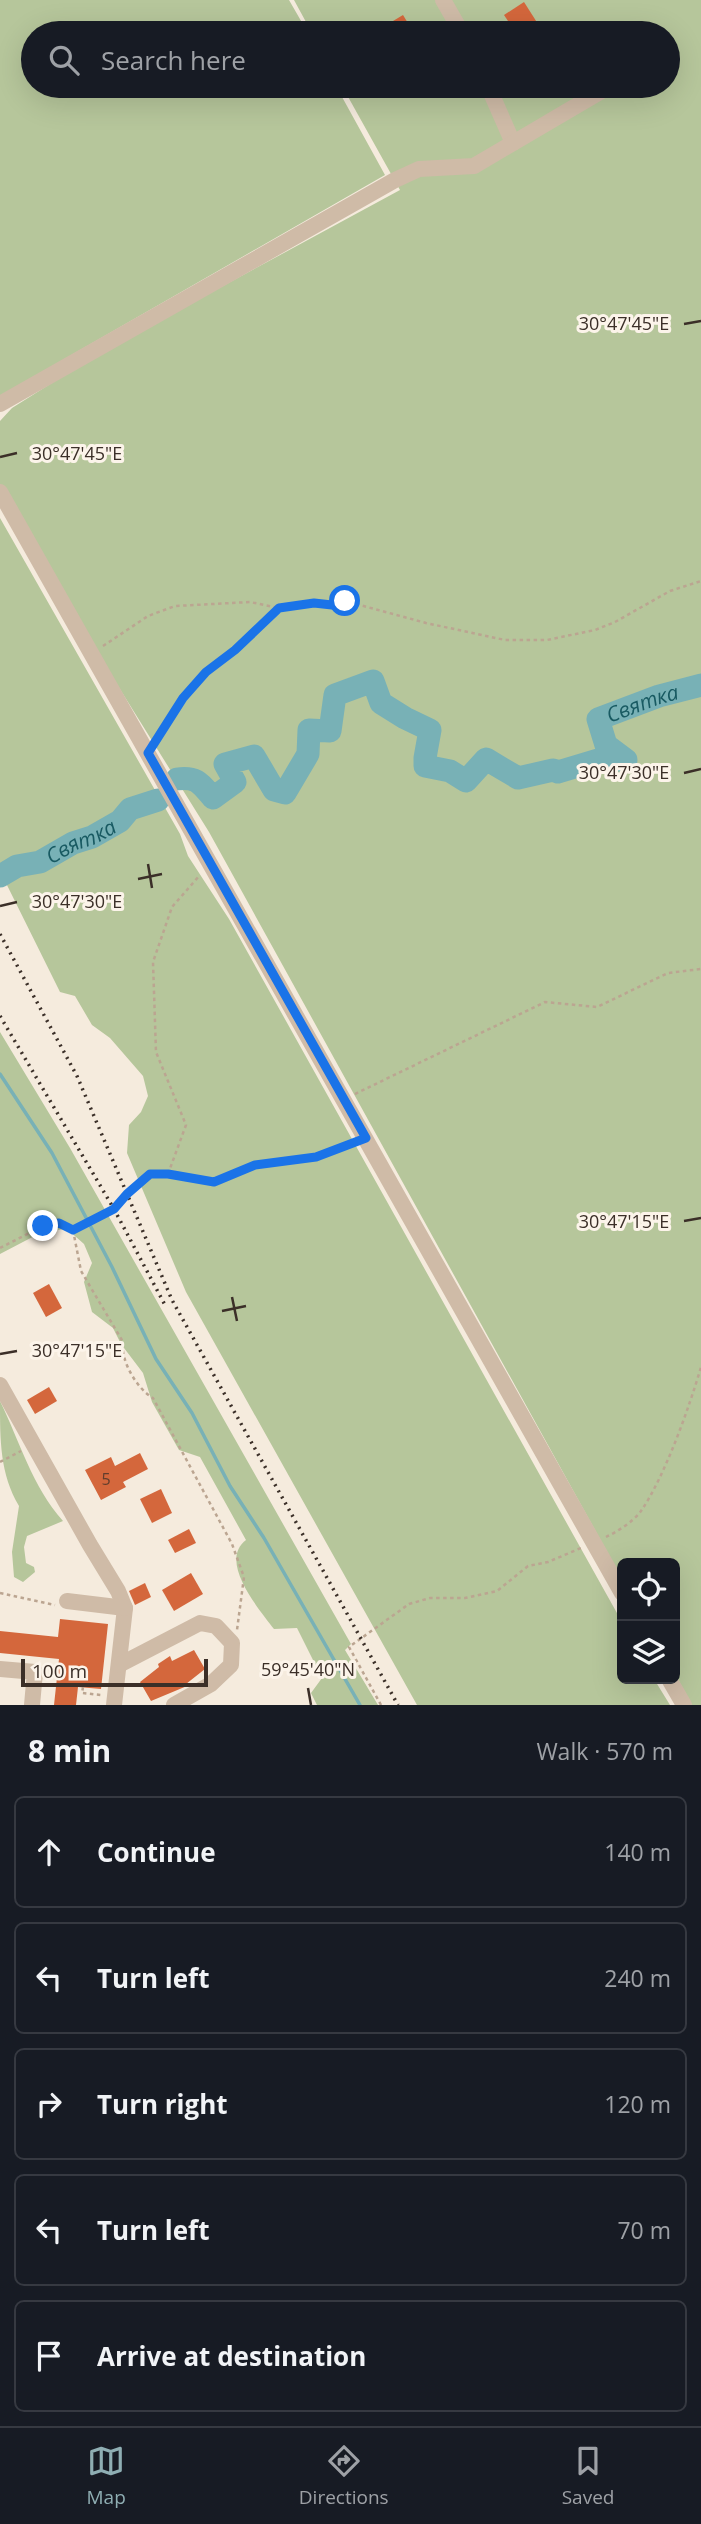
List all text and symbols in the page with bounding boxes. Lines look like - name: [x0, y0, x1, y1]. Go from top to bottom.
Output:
- search box: [21, 21, 680, 98]
- icon: search: [45, 41, 83, 79]
- text: Search here: [101, 42, 246, 78]
- text: 30°47'45"E: [579, 311, 669, 335]
- text: 30°47'45"E: [32, 441, 122, 465]
- route start: [329, 585, 360, 616]
- water label: Святка: [602, 678, 681, 729]
- text: 30°47'30"E: [579, 760, 669, 784]
- water label: Святка: [40, 812, 121, 870]
- text: 30°47'30"E: [32, 889, 122, 913]
- text: 30°47'15"E: [579, 1209, 669, 1233]
- route end: [27, 1210, 58, 1241]
- text: 30°47'15"E: [32, 1338, 122, 1362]
- house number: 5: [101, 1468, 111, 1490]
- map controls: [617, 1558, 680, 1684]
- button: locate: [617, 1558, 680, 1621]
- button: layers: [617, 1621, 680, 1684]
- scale bar: [21, 1656, 208, 1688]
- text: 59°45'40"N: [261, 1657, 355, 1681]
- text: 100 m: [32, 1658, 87, 1684]
- text: 8 min: [28, 1730, 111, 1771]
- text: Walk · 570 m: [536, 1735, 673, 1767]
- icon: ahead: [30, 1833, 68, 1871]
- text: Continue: [97, 1834, 216, 1870]
- text: 140 m: [604, 1836, 671, 1868]
- icon: left: [30, 1959, 68, 1997]
- text: Turn left: [97, 1960, 209, 1996]
- text: 240 m: [604, 1962, 671, 1994]
- icon: right: [30, 2085, 68, 2123]
- text: Turn right: [97, 2086, 228, 2122]
- text: 120 m: [604, 2088, 671, 2120]
- icon: left: [30, 2211, 68, 2249]
- text: Turn left: [97, 2212, 209, 2248]
- text: 70 m: [617, 2214, 671, 2246]
- icon: arrive: [30, 2337, 68, 2375]
- text: Arrive at destination: [97, 2338, 366, 2374]
- tab: Map: [87, 2442, 126, 2510]
- tab: Directions: [299, 2442, 389, 2510]
- tab: Saved: [562, 2442, 614, 2510]

